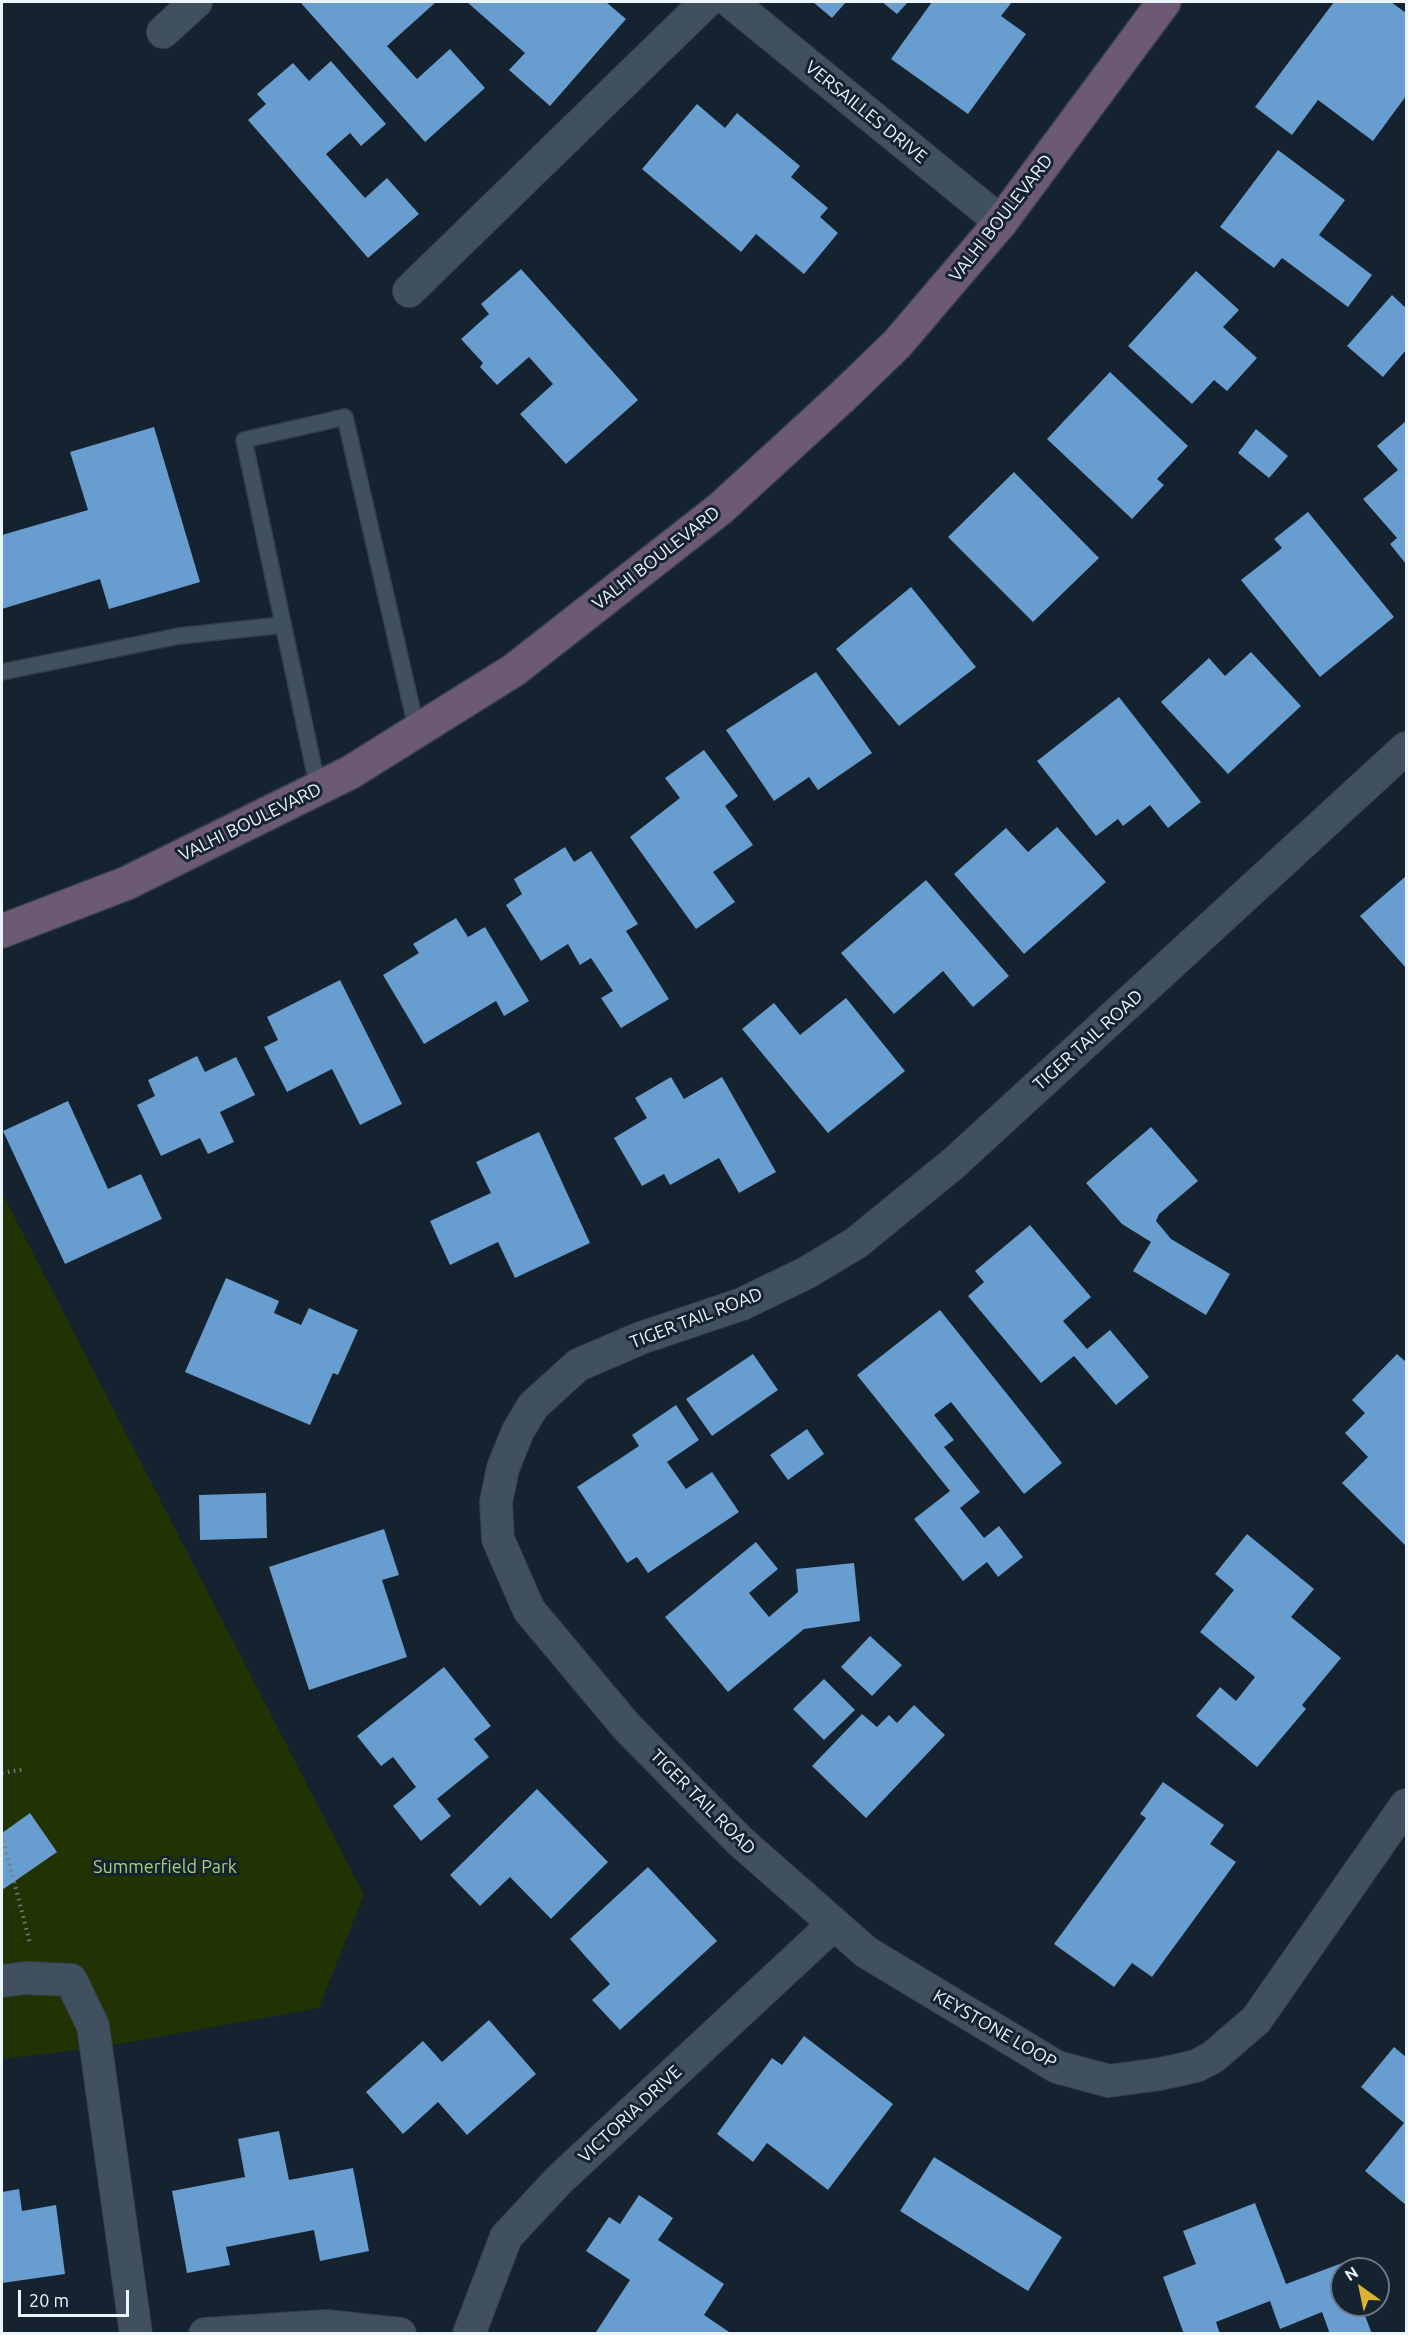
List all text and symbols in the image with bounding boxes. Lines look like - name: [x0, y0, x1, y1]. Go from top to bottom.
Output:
- street label: VERSAILLES DRIVE: [801, 56, 931, 168]
- street label: VALHI BOULEVARD: [945, 150, 1057, 286]
- street label: VALHI BOULEVARD: [588, 502, 724, 614]
- street label: VALHI BOULEVARD: [175, 778, 325, 866]
- street label: TIGER TAIL ROAD: [1029, 985, 1147, 1095]
- street label: TIGER TAIL ROAD: [627, 1283, 765, 1353]
- street label: TIGER TAIL ROAD: [646, 1745, 760, 1859]
- park label: Summerfield Park: [93, 1856, 237, 1878]
- street label: KEYSTONE LOOP: [929, 1985, 1061, 2073]
- street label: VICTORIA DRIVE: [574, 2061, 686, 2167]
- north arrow: [1330, 2257, 1390, 2317]
- text: N: [1341, 2263, 1361, 2284]
- scale bar: [21, 2278, 132, 2316]
- text: 20 m: [29, 2290, 69, 2310]

